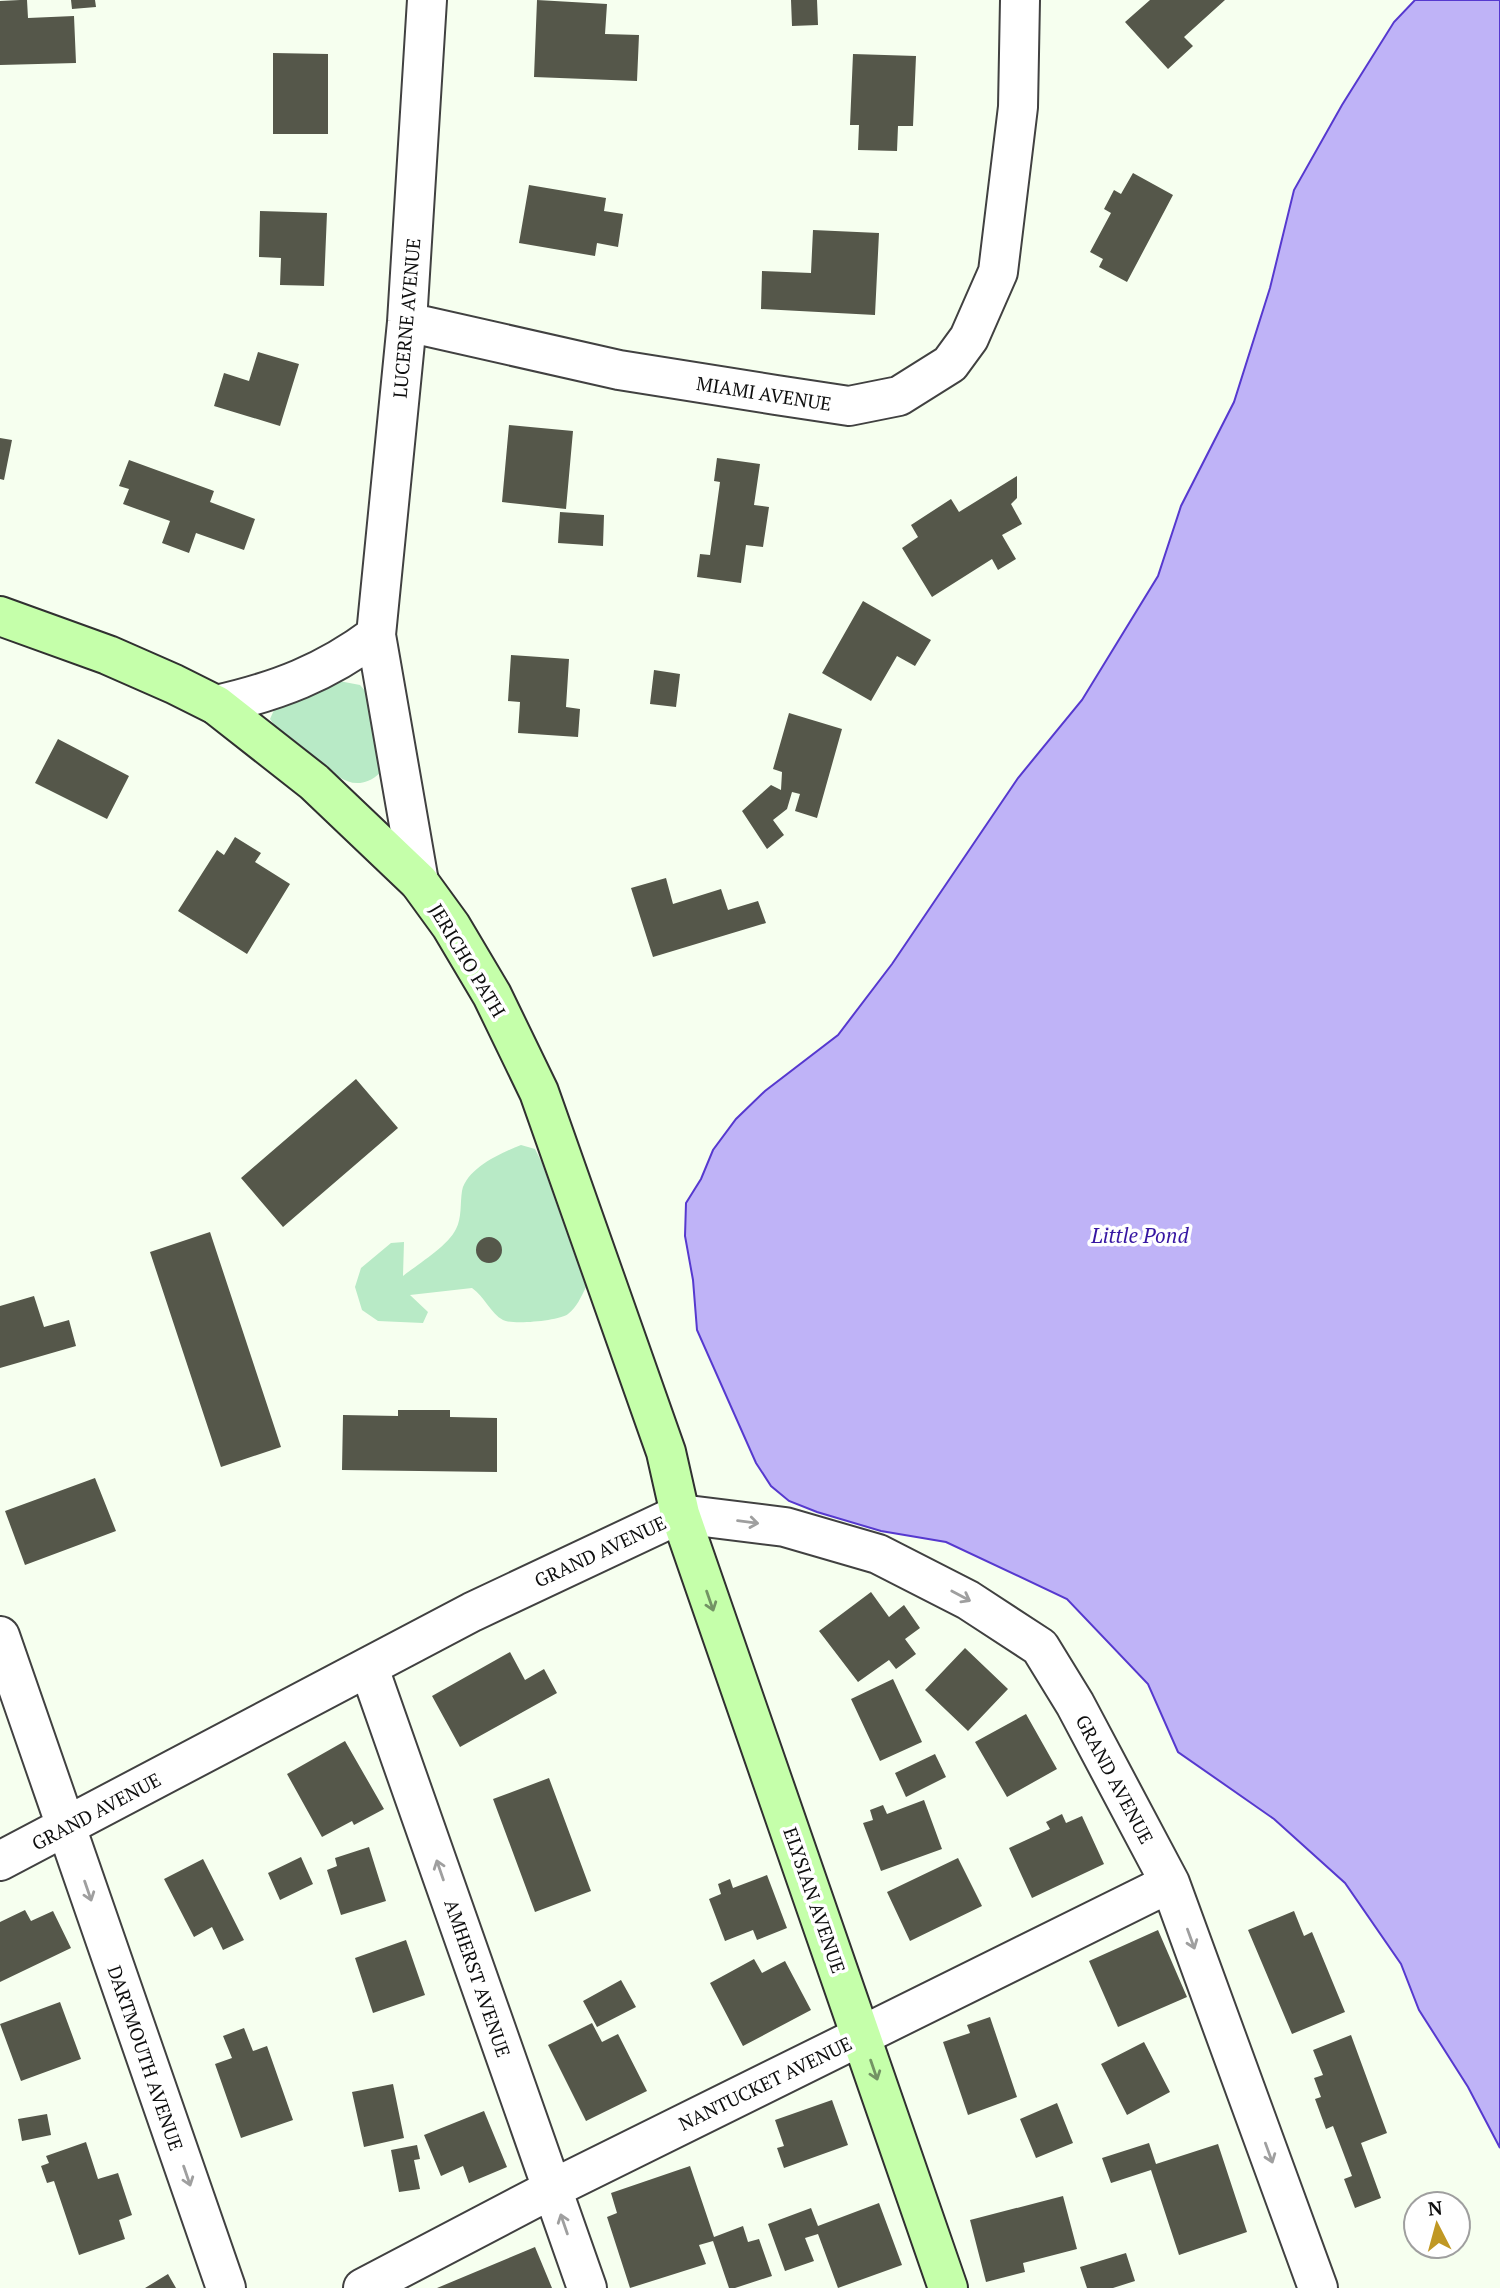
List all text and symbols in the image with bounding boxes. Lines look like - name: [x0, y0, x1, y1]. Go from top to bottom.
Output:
- street label: LUCERNE AVENUE: [387, 237, 425, 399]
- street label: MIAMI AVENUE: [695, 370, 833, 416]
- street label: JERICHO PATH: [424, 899, 512, 1021]
- water label: Little Pond: [1090, 1221, 1189, 1249]
- street label: GRAND AVENUE: [530, 1510, 670, 1592]
- one-way arrow: [736, 1516, 758, 1529]
- one-way arrow: [705, 1590, 717, 1612]
- one-way arrow: [950, 1590, 971, 1604]
- street label: GRAND AVENUE: [1070, 1710, 1160, 1848]
- street label: GRAND AVENUE: [27, 1766, 165, 1856]
- street label: ELYSIAN AVENUE: [778, 1824, 852, 1976]
- one-way arrow: [433, 1860, 445, 1882]
- one-way arrow: [83, 1880, 95, 1902]
- street label: AMHERST AVENUE: [439, 1896, 517, 2060]
- one-way arrow: [1186, 1927, 1198, 1949]
- street label: DARTMOUTH AVENUE: [103, 1962, 189, 2154]
- street label: NANTUCKET AVENUE: [674, 2030, 856, 2136]
- one-way arrow: [869, 2059, 881, 2081]
- one-way arrow: [1263, 2141, 1276, 2163]
- one-way arrow: [182, 2164, 194, 2186]
- north arrow: [1402, 2190, 1472, 2260]
- text: N: [1427, 2194, 1444, 2221]
- one-way arrow: [557, 2213, 569, 2235]

